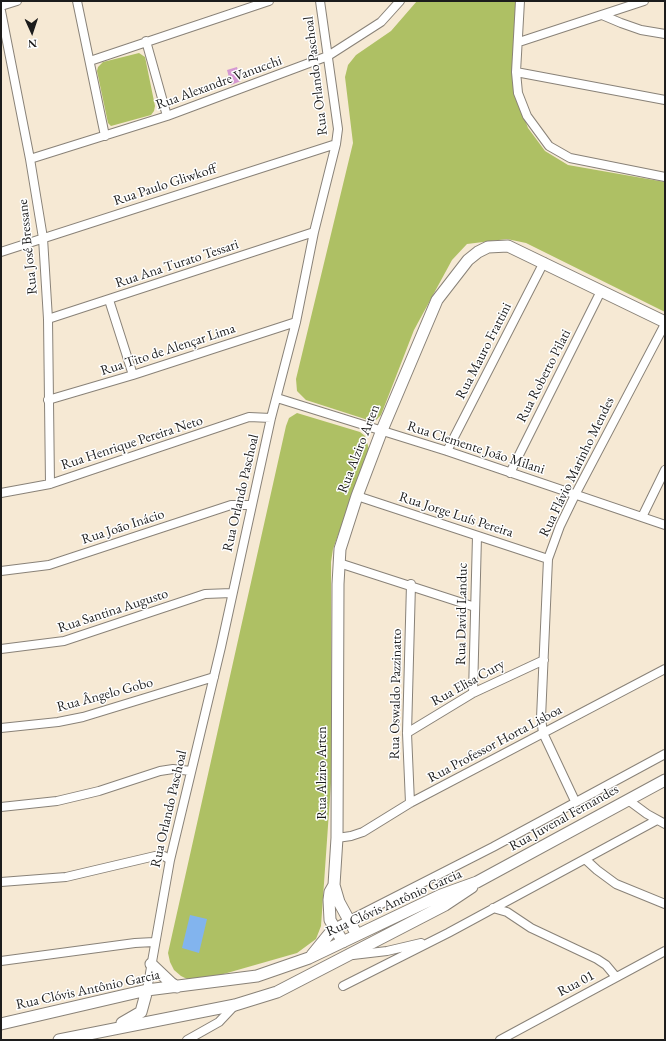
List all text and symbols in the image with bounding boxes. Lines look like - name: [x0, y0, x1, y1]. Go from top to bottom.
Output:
- north arrow: [12, 12, 52, 52]
- street label: Rua Orlando Paschoal: [300, 15, 332, 137]
- text: N: [28, 37, 37, 51]
- street label: Rua Alexandre Vanucchi: [154, 52, 284, 114]
- street label: Rua Paulo Gliwkoff: [112, 160, 218, 210]
- street label: Rua José Bressane: [15, 198, 41, 296]
- street label: Rua Ana Turato Tessari: [113, 236, 241, 292]
- street label: Rua Mauro Frattini: [452, 300, 516, 402]
- street label: Rua Tito de Alençar Lima: [99, 320, 237, 380]
- street label: Rua Roberto Pilati: [513, 327, 575, 425]
- street label: Rua Flávio Marinho Mendes: [536, 394, 618, 540]
- street label: Rua Alziro Arten: [334, 402, 384, 496]
- street label: Rua Henrique Pereira Neto: [59, 412, 205, 474]
- street label: Rua Clemente João Milani: [405, 418, 547, 478]
- street label: Rua Orlando Paschoal: [219, 433, 263, 553]
- street label: Rua Jorge Luís Pereira: [397, 489, 515, 541]
- street label: Rua João Inácio: [79, 506, 167, 548]
- street label: Rua David Landuc: [453, 563, 471, 665]
- street label: Rua Santina Augusto: [56, 585, 170, 637]
- street label: Rua Oswaldo Pazzinatto: [386, 628, 406, 760]
- street label: Rua Elisa Cury: [428, 656, 508, 710]
- street label: Rua Ângelo Gobo: [55, 674, 155, 716]
- street label: Rua Professor Horta Lisboa: [425, 702, 565, 786]
- street label: Rua Alziro Arten: [314, 726, 330, 820]
- street label: Rua Orlando Paschoal: [147, 749, 191, 869]
- street label: Rua Juvenal Fernandes: [506, 781, 622, 855]
- street label: Rua Clóvis Antônio Garcia: [324, 865, 464, 941]
- street label: Rua Clóvis Antônio Garcia: [14, 967, 162, 1013]
- street label: Rua 01: [555, 967, 597, 1001]

